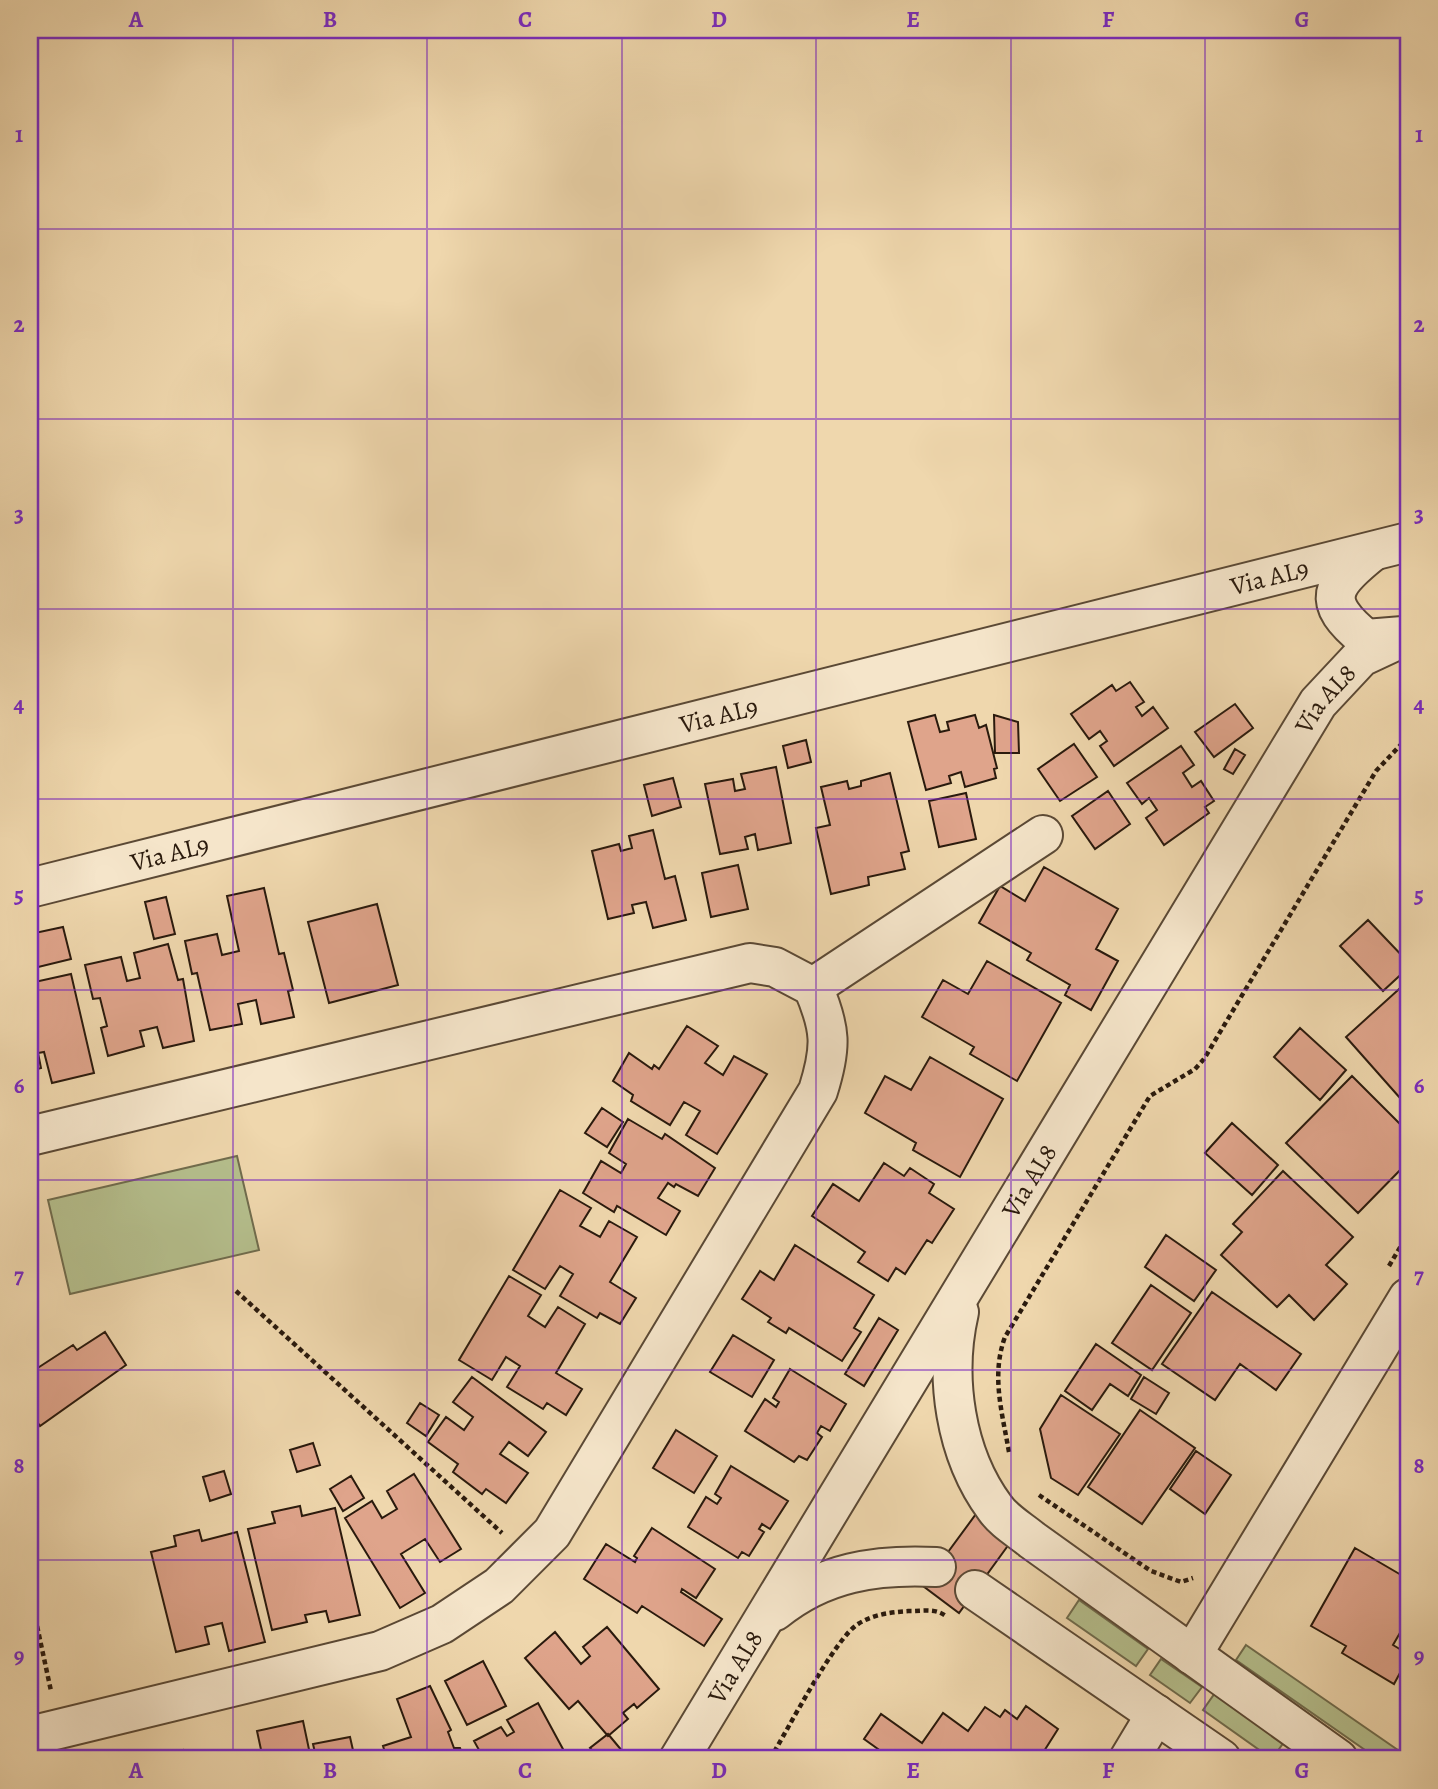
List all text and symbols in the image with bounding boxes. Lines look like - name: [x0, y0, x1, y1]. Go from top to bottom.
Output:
- text: A: [128, 4, 144, 35]
- text: B: [323, 4, 337, 35]
- text: C: [518, 4, 532, 35]
- text: D: [711, 4, 727, 35]
- text: E: [906, 4, 920, 35]
- text: F: [1102, 4, 1115, 35]
- text: G: [1294, 4, 1310, 35]
- text: 1: [15, 119, 23, 150]
- text: 1: [1415, 119, 1423, 150]
- text: 2: [13, 309, 25, 340]
- text: 2: [1413, 309, 1425, 340]
- text: 3: [14, 499, 24, 530]
- text: 3: [1414, 499, 1424, 530]
- street label: Via AL9: [1226, 550, 1312, 604]
- street label: Via AL8: [1286, 656, 1364, 741]
- street label: Via AL9: [675, 688, 762, 742]
- text: 4: [14, 689, 25, 720]
- text: 4: [1414, 689, 1425, 720]
- street label: Via AL9: [126, 826, 213, 880]
- text: 5: [14, 879, 24, 910]
- text: 5: [1414, 879, 1424, 910]
- text: 6: [14, 1070, 25, 1101]
- text: 6: [1414, 1070, 1425, 1101]
- street label: Via AL8: [993, 1137, 1065, 1225]
- text: 7: [14, 1260, 24, 1291]
- text: 7: [1414, 1260, 1424, 1291]
- text: 8: [13, 1450, 25, 1481]
- text: 8: [1413, 1450, 1425, 1481]
- street label: Via AL8: [699, 1623, 771, 1711]
- text: 9: [14, 1640, 24, 1671]
- text: 9: [1414, 1640, 1424, 1671]
- text: A: [128, 1755, 144, 1786]
- text: B: [323, 1755, 337, 1786]
- text: C: [518, 1755, 532, 1786]
- text: D: [711, 1755, 727, 1786]
- text: E: [906, 1755, 920, 1786]
- text: F: [1102, 1755, 1115, 1786]
- text: G: [1294, 1755, 1310, 1786]

